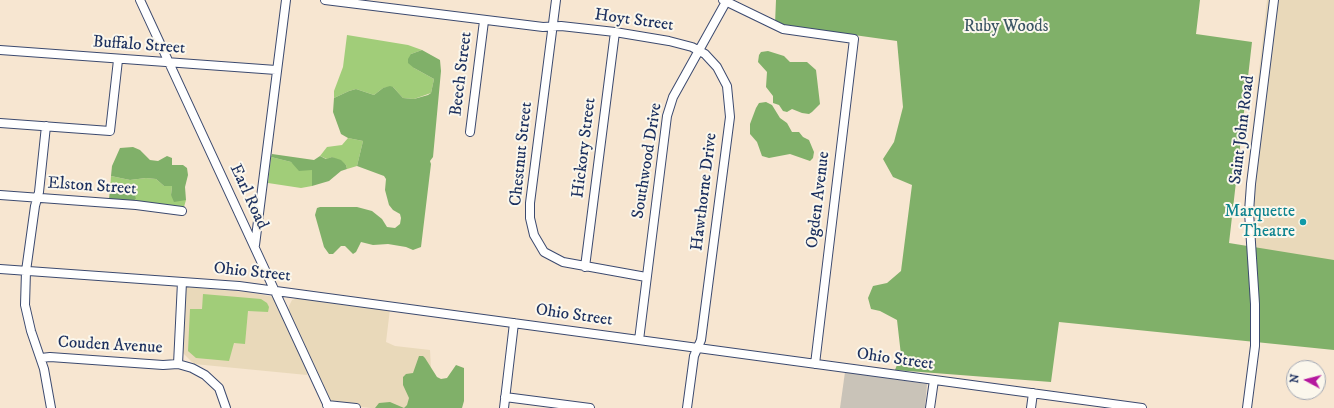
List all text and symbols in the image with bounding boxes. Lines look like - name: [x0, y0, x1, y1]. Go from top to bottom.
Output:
- street label: Hoyt Street: [593, 5, 675, 37]
- park label: Ruby Woods: [964, 17, 1048, 37]
- street label: Beech Street: [447, 31, 477, 117]
- street label: Buffalo Street: [92, 33, 186, 59]
- street label: Saint John Road: [1226, 74, 1260, 186]
- street label: Hickory Street: [569, 97, 601, 199]
- street label: Chestnut Street: [506, 101, 538, 207]
- street label: Southwood Drive: [629, 102, 667, 220]
- street label: Hawthorne Drive: [688, 132, 722, 252]
- street label: Ogden Avenue: [803, 150, 835, 250]
- street label: Earl Road: [224, 161, 272, 233]
- street label: Elston Street: [47, 174, 137, 200]
- place label: Marquette Theatre: [1224, 202, 1295, 242]
- marker: Marquette Theatre: [1298, 217, 1308, 227]
- street label: Ohio Street: [212, 259, 292, 287]
- street label: Ohio Street: [534, 301, 614, 331]
- street label: Couden Avenue: [57, 333, 163, 359]
- street label: Ohio Street: [855, 345, 935, 375]
- north arrow: [1286, 360, 1326, 400]
- text: N: [1288, 373, 1303, 384]

